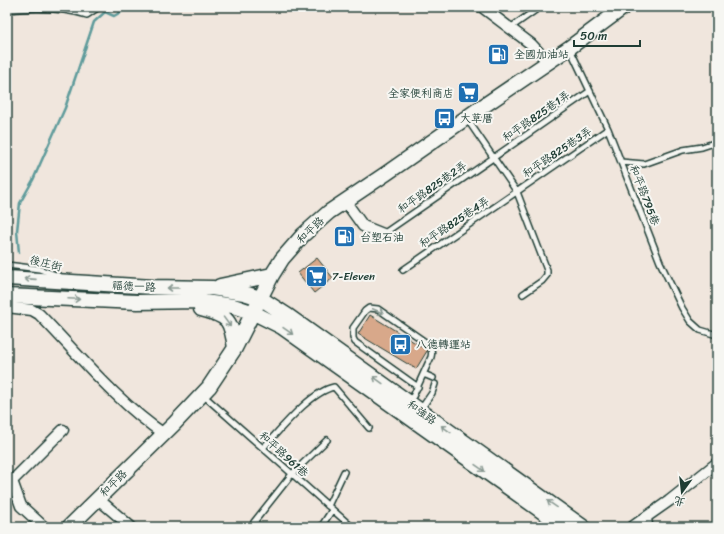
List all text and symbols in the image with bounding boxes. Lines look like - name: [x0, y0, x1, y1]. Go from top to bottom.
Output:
- scale bar: [574, 22, 640, 48]
- text: 50 m: [580, 25, 607, 47]
- fuel station icon: 全國加油站: [486, 41, 512, 67]
- place label: 全國加油站: [514, 45, 569, 64]
- supermarket icon: 全家便利商店: [456, 80, 482, 106]
- place label: 全家便利商店: [388, 84, 454, 103]
- street label: 和平路825巷1弄: [498, 86, 574, 147]
- bus stop icon: 大草厝: [431, 105, 457, 131]
- place label: 大草厝: [460, 109, 493, 128]
- street label: 和平路825巷3弄: [518, 122, 596, 183]
- street label: 和平路825巷2弄: [394, 156, 471, 218]
- street label: 和平路795巷: [624, 162, 665, 228]
- street label: 和平路825巷4弄: [415, 192, 493, 253]
- street label: 和平路: [292, 212, 329, 249]
- fuel station icon: 台塑石油: [332, 224, 358, 250]
- place label: 台塑石油: [360, 228, 404, 247]
- street label: 後庄街: [28, 250, 65, 277]
- supermarket icon: 7-Eleven: [303, 263, 329, 289]
- place label: 7-Eleven: [332, 267, 375, 286]
- one-way arrow: [24, 276, 37, 283]
- street label: 福德一路: [112, 276, 156, 297]
- one-way arrow: [167, 284, 180, 292]
- one-way arrow: [67, 296, 80, 303]
- one-way arrow: [372, 307, 384, 315]
- one-way arrow: [223, 316, 232, 327]
- one-way arrow: [282, 327, 293, 335]
- bus stop icon: 八德轉運站: [388, 331, 414, 357]
- place label: 八德轉運站: [416, 335, 471, 354]
- one-way arrow: [373, 376, 384, 384]
- street label: 和強路: [403, 395, 441, 430]
- one-way arrow: [441, 425, 452, 433]
- street label: 和平路961巷: [254, 427, 313, 482]
- one-way arrow: [475, 464, 486, 472]
- street label: 和平路: [95, 465, 132, 502]
- north arrow: [662, 472, 702, 512]
- text: 北: [672, 491, 687, 512]
- one-way arrow: [546, 500, 557, 508]

